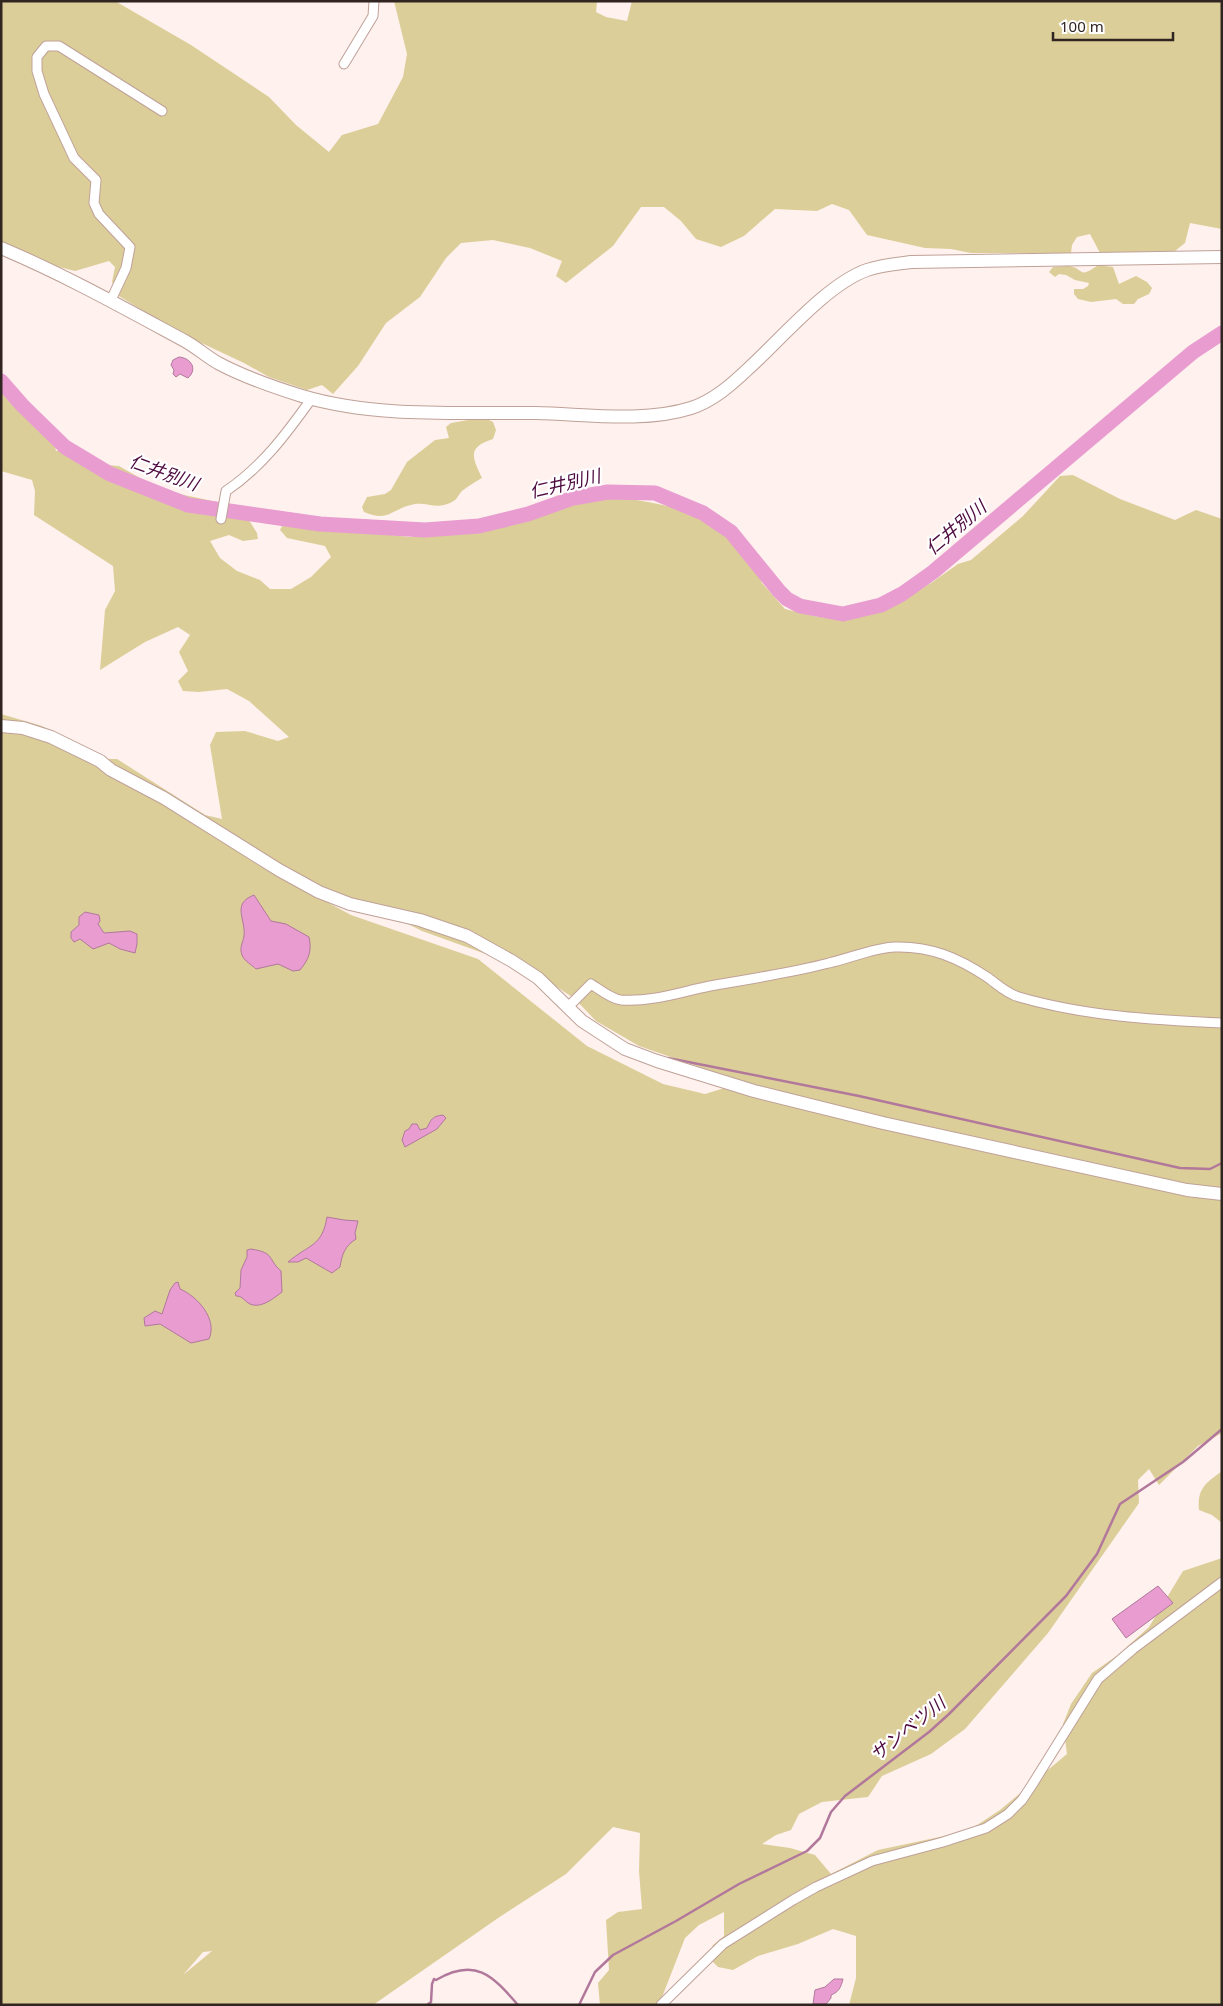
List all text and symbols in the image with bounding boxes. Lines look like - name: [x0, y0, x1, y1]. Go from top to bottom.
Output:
- scale bar: [1053, 10, 1173, 42]
- text: 100 m: [1060, 16, 1104, 36]
- water label: 仁井別川: [126, 448, 204, 496]
- water label: 仁井別川: [527, 463, 605, 503]
- water label: 仁井別川: [920, 494, 992, 560]
- water label: サンベツ川: [865, 1689, 951, 1766]

